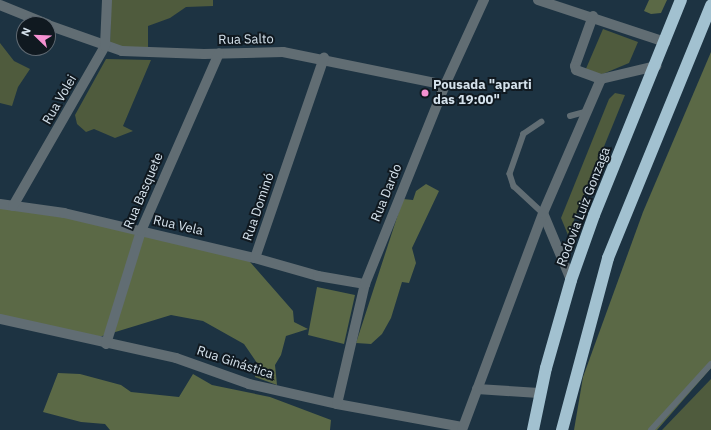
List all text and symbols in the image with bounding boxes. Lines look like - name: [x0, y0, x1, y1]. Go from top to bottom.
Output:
- north arrow: [16, 16, 56, 56]
- text: N: [18, 25, 34, 38]
- street label: Rua Salto: [218, 32, 274, 48]
- street label: Rua Volei: [40, 73, 80, 127]
- place label: Pousada "aparti das 19:00": [433, 78, 532, 109]
- marker: Pousada "aparti das 19:00": [420, 88, 430, 98]
- street label: Rodovia Luiz Gonzaga: [554, 145, 614, 269]
- street label: Rua Basquete: [121, 151, 167, 231]
- street label: Rua Dardo: [368, 162, 406, 224]
- street label: Rua Dominó: [240, 171, 278, 243]
- street label: Rua Vela: [151, 213, 205, 239]
- street label: Rua Ginástica: [195, 343, 275, 383]

